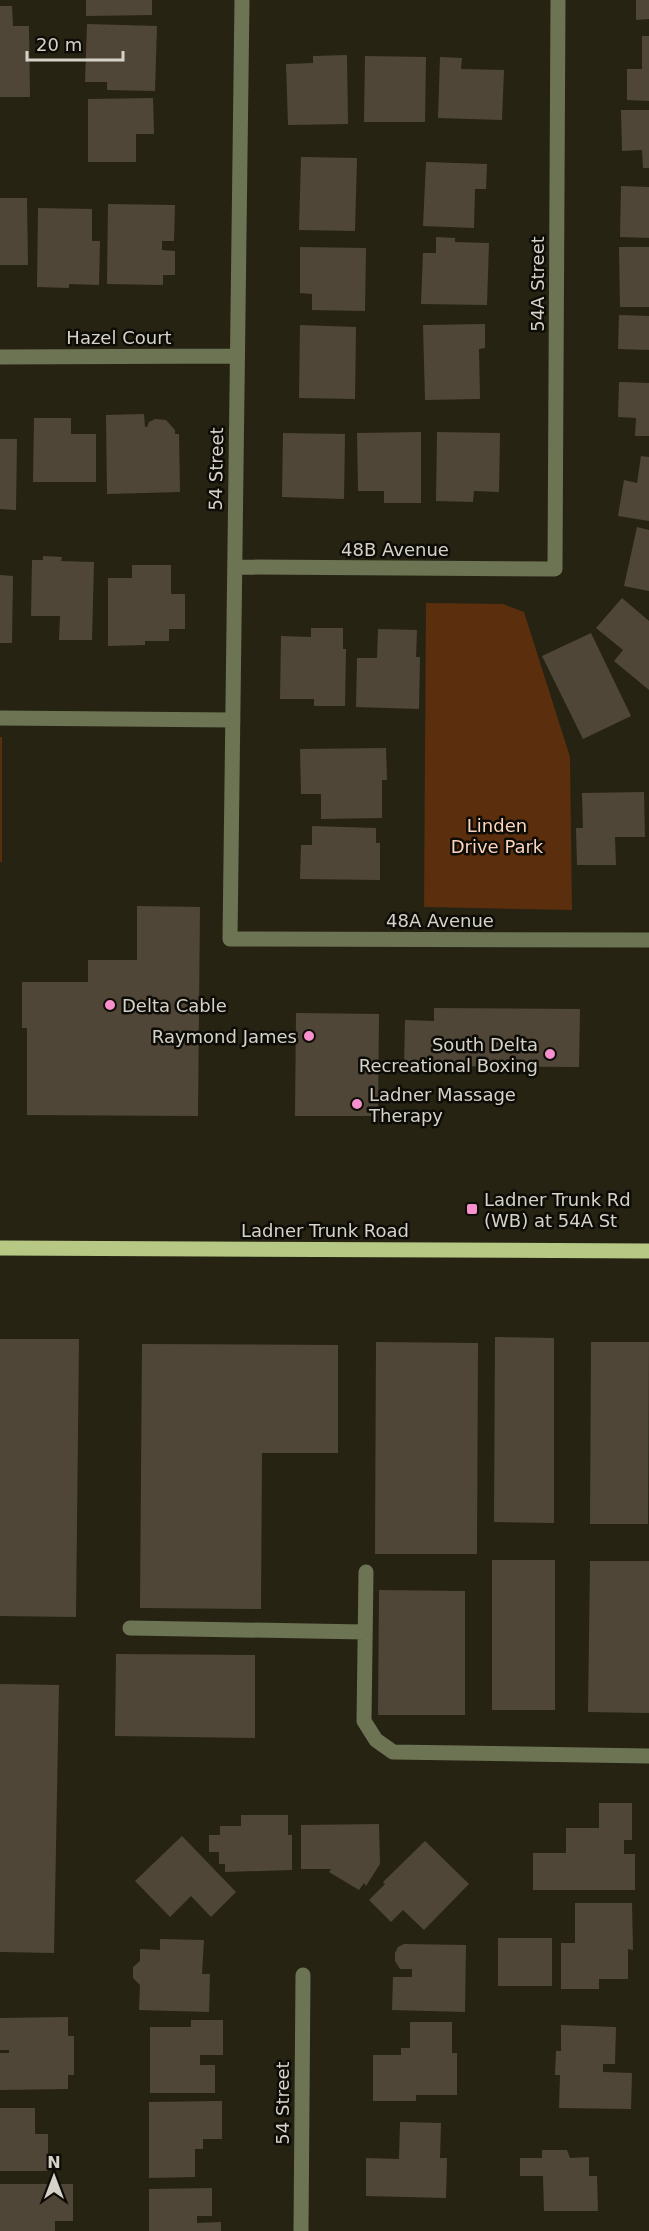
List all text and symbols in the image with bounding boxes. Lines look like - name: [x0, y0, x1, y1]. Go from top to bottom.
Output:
- scale bar: [27, 24, 123, 62]
- text: 20 m: [36, 34, 82, 55]
- street label: 54A Street: [527, 236, 548, 332]
- street label: Hazel Court: [66, 327, 172, 348]
- street label: 54 Street: [205, 427, 227, 511]
- street label: 48B Avenue: [341, 539, 449, 560]
- park label: Linden Drive Park: [451, 815, 544, 857]
- street label: 48A Avenue: [386, 910, 494, 931]
- place label: Delta Cable: [122, 995, 227, 1016]
- marker: Delta Cable: [103, 998, 117, 1012]
- place label: Raymond James: [152, 1026, 297, 1047]
- marker: Raymond James: [302, 1029, 316, 1043]
- place label: South Delta Recreational Boxing: [359, 1034, 538, 1076]
- marker: South Delta Recreational Boxing: [543, 1047, 557, 1061]
- place label: Ladner Massage Therapy: [368, 1084, 516, 1126]
- marker: Ladner Massage Therapy: [350, 1097, 364, 1111]
- place label: Ladner Trunk Rd (WB) at 54A St: [484, 1189, 631, 1231]
- marker: Ladner Trunk Rd (WB) at 54A St: [465, 1202, 479, 1216]
- street label: Ladner Trunk Road: [241, 1220, 409, 1241]
- street label: 54 Street: [272, 2061, 293, 2145]
- north arrow: [24, 2147, 84, 2207]
- text: N: [47, 2153, 61, 2172]

